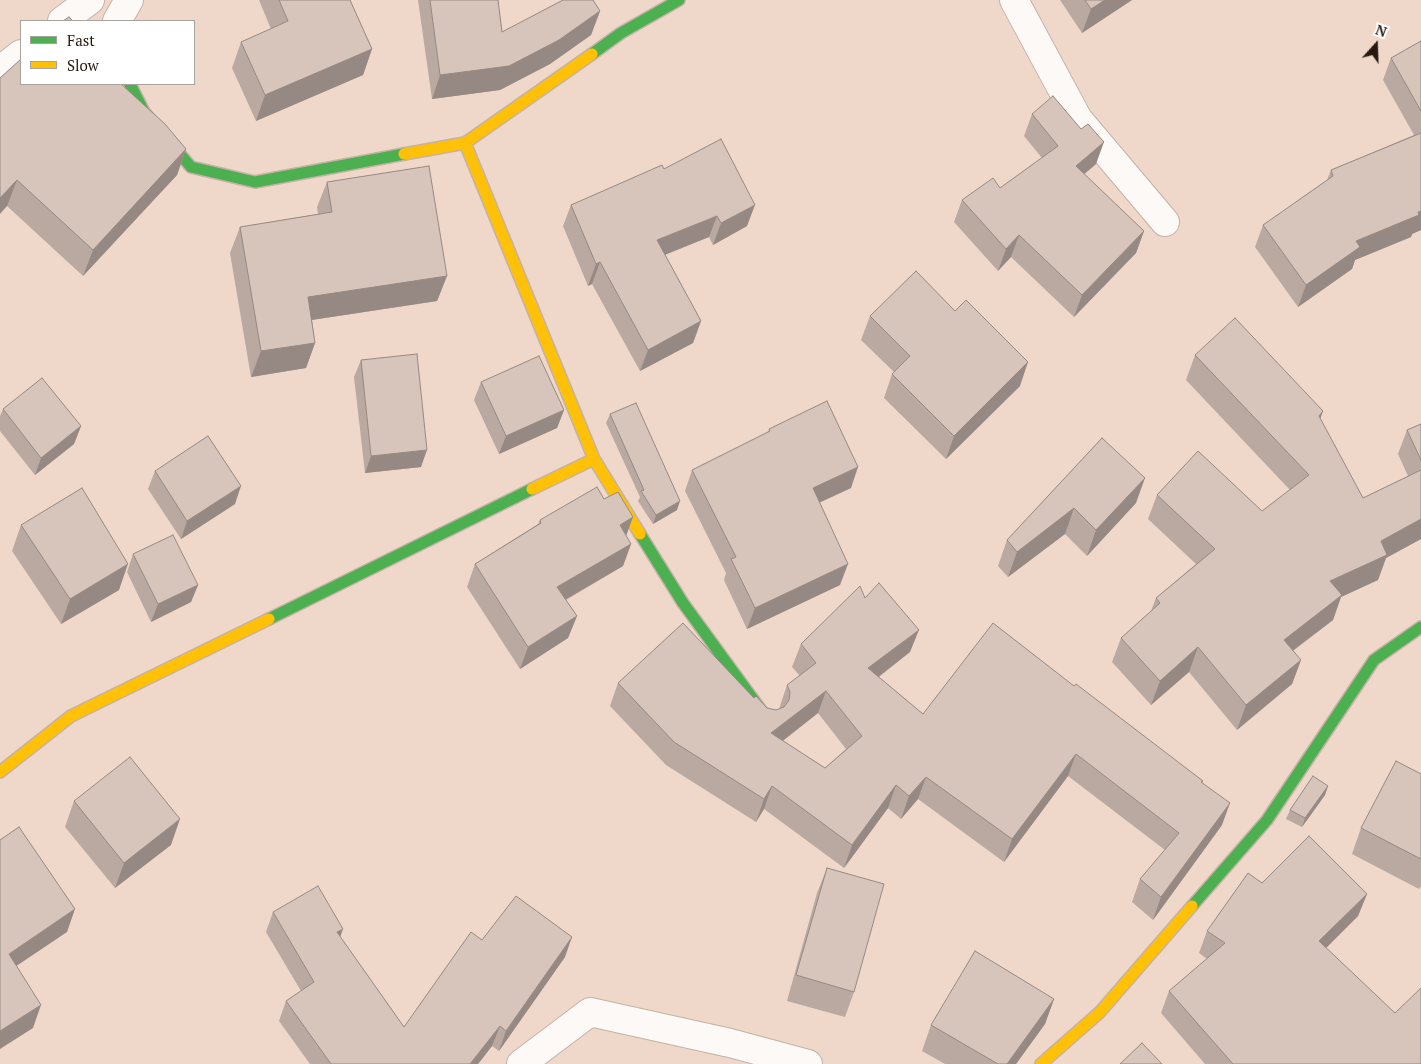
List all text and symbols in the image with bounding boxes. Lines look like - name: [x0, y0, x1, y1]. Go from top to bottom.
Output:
- legend: [20, 20, 195, 85]
- north arrow: [1351, 20, 1401, 70]
- text: N: [1373, 20, 1390, 41]
- text: Fast: [67, 30, 95, 50]
- text: Slow: [67, 55, 99, 75]

